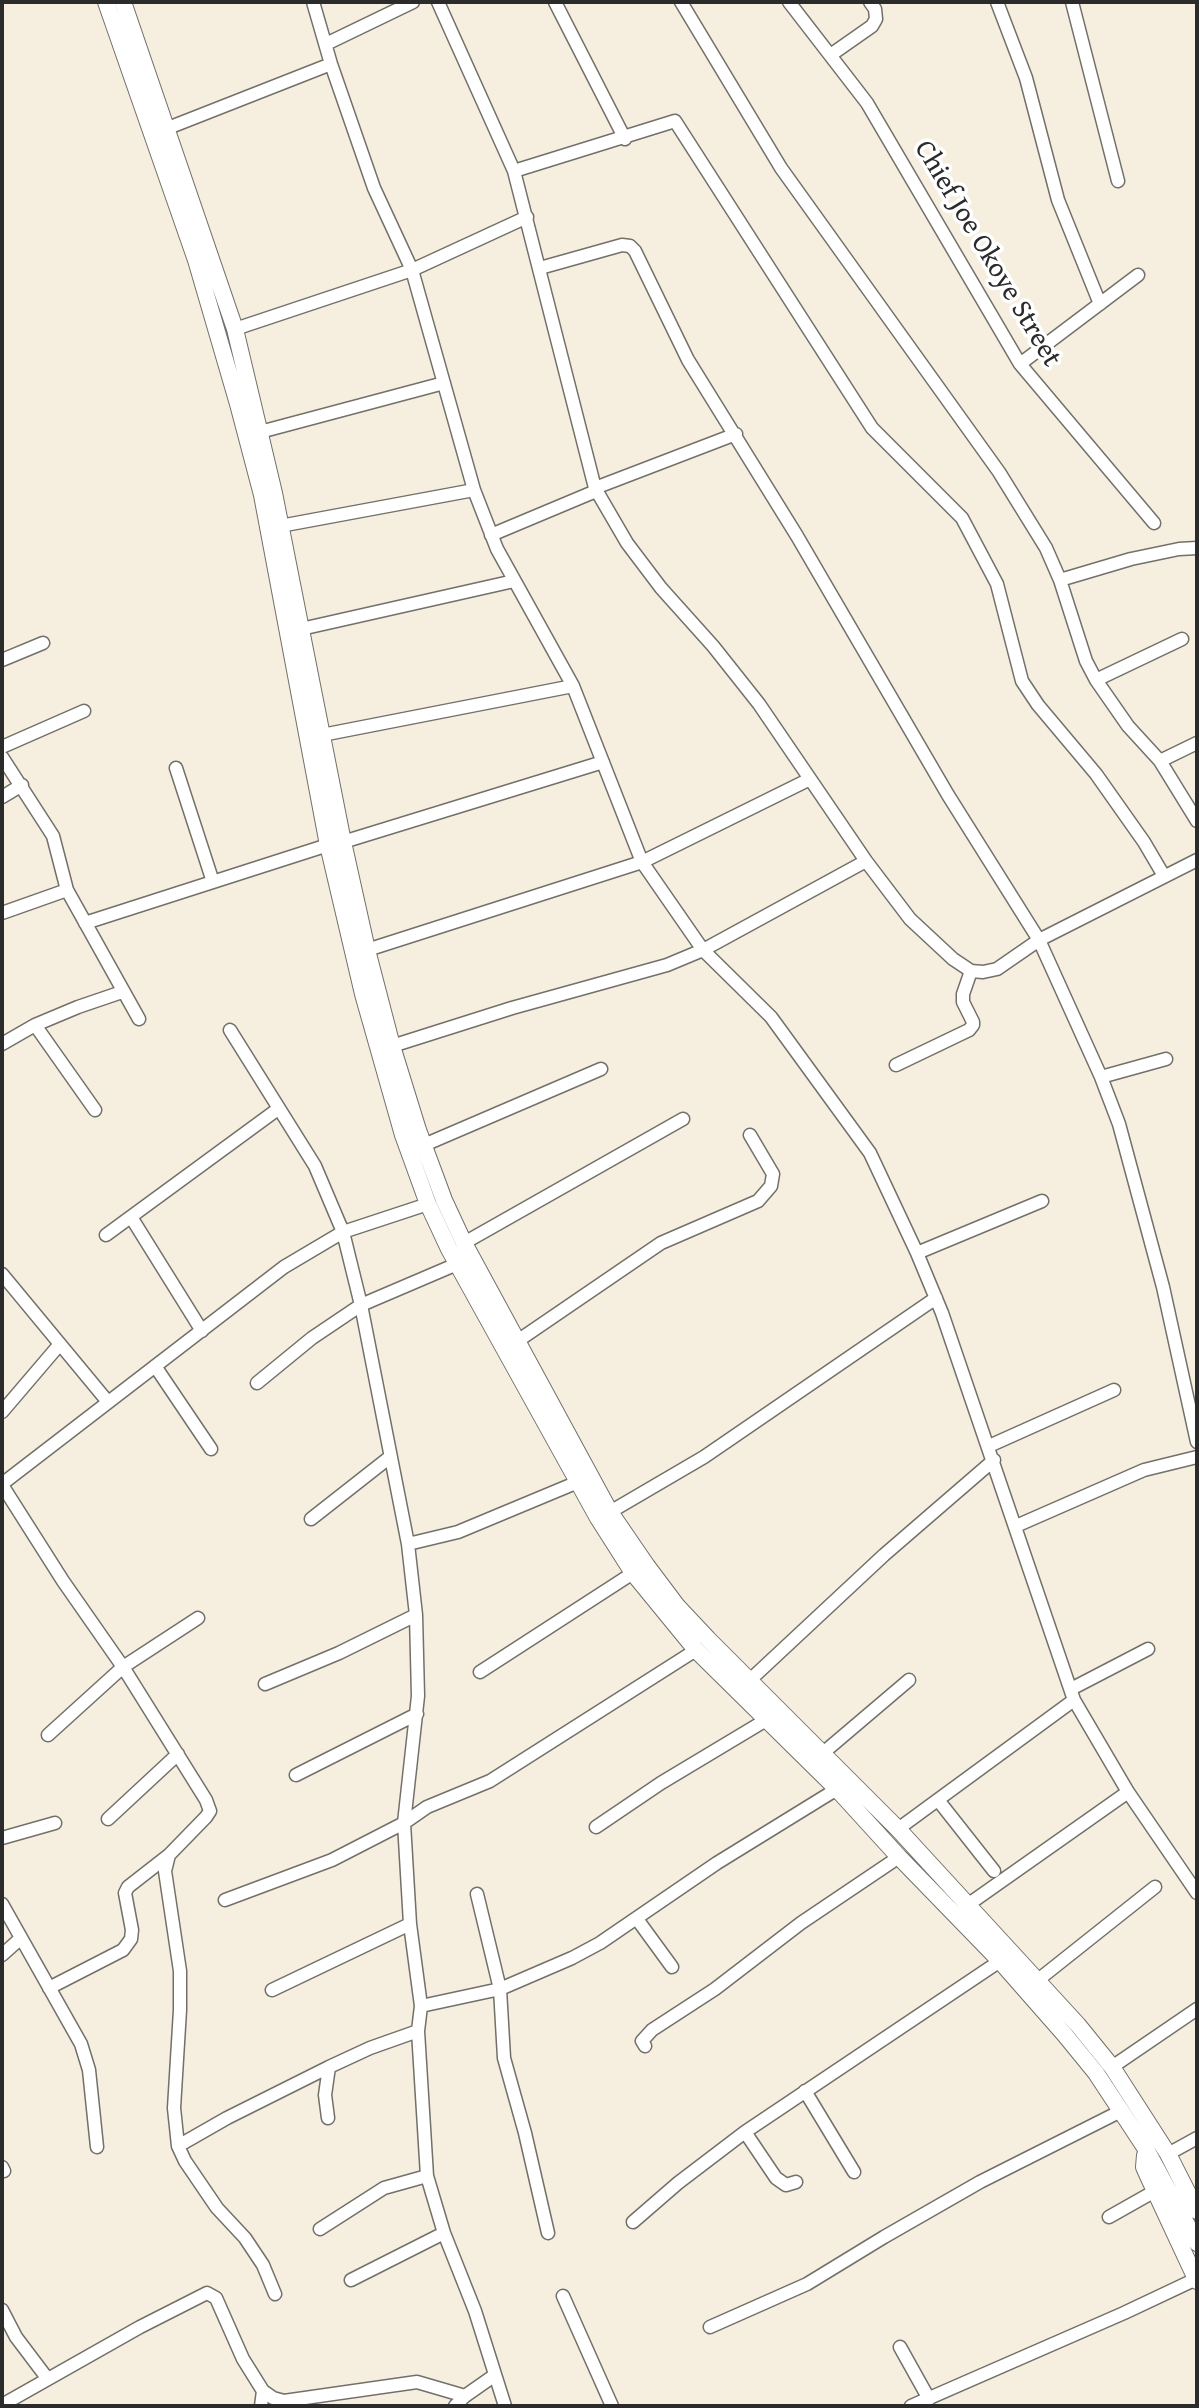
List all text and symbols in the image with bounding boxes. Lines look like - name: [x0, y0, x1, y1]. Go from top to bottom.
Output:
- street label: Chief Joe Okoye Street: [906, 135, 1068, 373]

